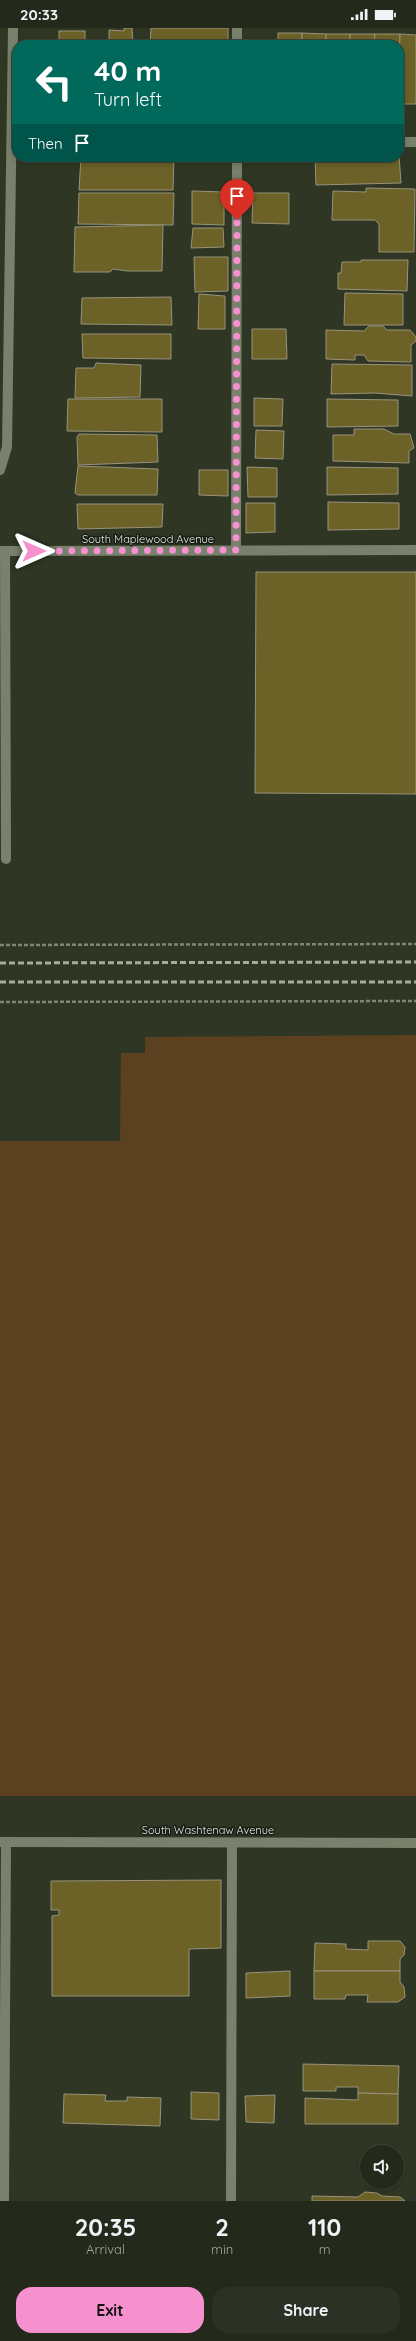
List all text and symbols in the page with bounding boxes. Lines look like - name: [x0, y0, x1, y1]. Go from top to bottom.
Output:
- text: 20:33: [20, 5, 58, 24]
- text: 40 m: [94, 53, 161, 88]
- icon: left: [28, 56, 80, 108]
- text: Turn left: [94, 88, 162, 111]
- icon: arrive: [71, 132, 93, 154]
- text: Then: [28, 134, 63, 153]
- pin: [220, 179, 254, 220]
- icon: arrive: [226, 185, 248, 207]
- position arrow: [13, 530, 55, 572]
- street label: South Maplewood Avenue: [82, 532, 214, 546]
- street label: South Washtenaw Avenue: [142, 1823, 274, 1837]
- map controls: [360, 2145, 404, 2189]
- button: sound: [360, 2145, 404, 2189]
- text: 20:35: [75, 2212, 136, 2242]
- text: 2: [215, 2212, 229, 2242]
- text: 110: [308, 2212, 341, 2242]
- text: Arrival: [86, 2241, 125, 2257]
- text: min: [211, 2241, 233, 2257]
- text: m: [319, 2241, 331, 2257]
- button: Exit: [16, 2287, 204, 2333]
- button: Share: [212, 2287, 400, 2333]

